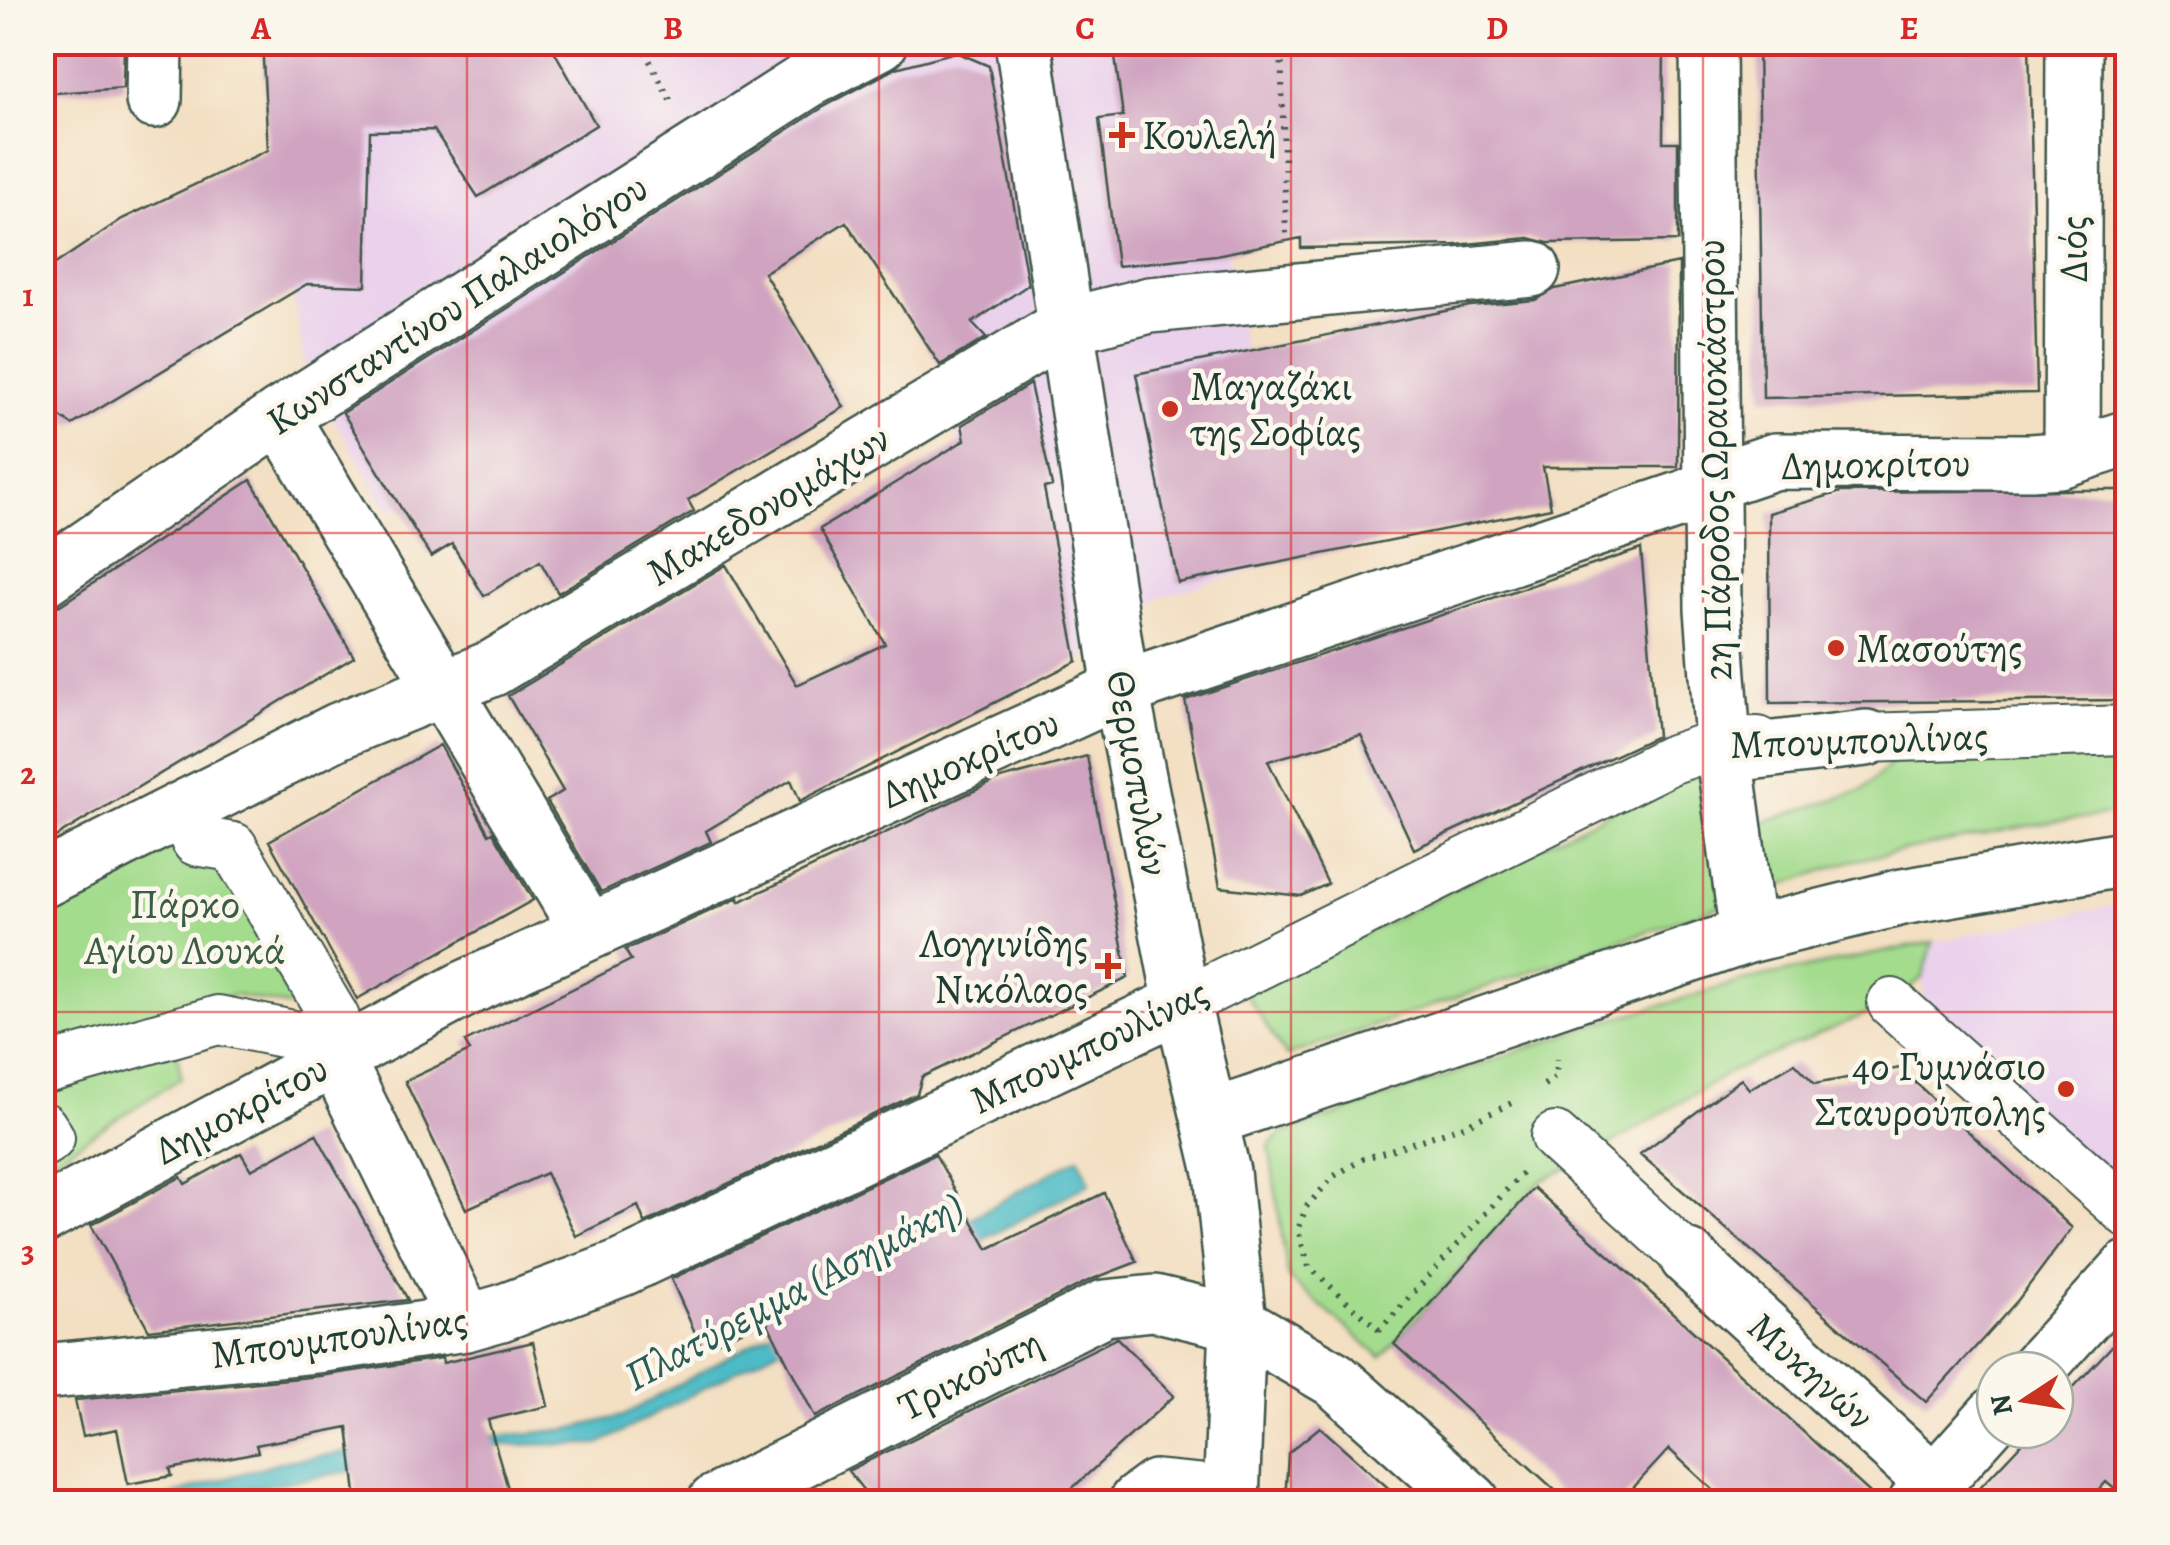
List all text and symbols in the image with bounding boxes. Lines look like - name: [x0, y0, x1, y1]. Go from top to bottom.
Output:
- text: A: [250, 6, 272, 50]
- text: B: [663, 6, 683, 50]
- text: C: [1075, 6, 1095, 50]
- text: D: [1486, 6, 1508, 50]
- text: E: [1899, 6, 1919, 50]
- place label: Κουλελή: [1142, 108, 1277, 163]
- marker: Κουλελή: [1111, 124, 1133, 146]
- street label: Κωνσταντίνου Παλαιολόγου: [256, 160, 658, 448]
- street label: Διός: [2046, 216, 2101, 282]
- street label: 2η Πάροδος Ωραιοκάστρου: [1683, 239, 1745, 681]
- text: 1: [22, 273, 34, 317]
- place label: Μαγαζάκι της Σοφίας: [1190, 359, 1361, 460]
- marker: Μαγαζάκι της Σοφίας: [1159, 398, 1181, 420]
- street label: Μακεδονομάχων: [636, 411, 900, 599]
- street label: Δημοκρίτου: [1781, 435, 1971, 493]
- place label: Μασούτης: [1856, 621, 2022, 676]
- marker: Μασούτης: [1825, 637, 1847, 659]
- street label: Θερμοπυλών: [1093, 666, 1183, 880]
- street label: Δημοκρίτου: [872, 694, 1068, 822]
- street label: Μπουμπουλίνας: [1729, 708, 1989, 772]
- text: 2: [20, 751, 36, 795]
- park label: Πάρκο Αγίου Λουκά: [83, 877, 286, 978]
- place label: Λογγινίδης Νικόλαος: [919, 916, 1088, 1017]
- marker: Λογγινίδης Νικόλαος: [1097, 955, 1119, 977]
- street label: Μπουμπουλίνας: [961, 965, 1217, 1127]
- place label: 4ο Γυμνάσιο Σταυρούπολης: [1815, 1039, 2046, 1140]
- street label: Δημοκρίτου: [144, 1040, 338, 1178]
- marker: 4ο Γυμνάσιο Σταυρούπολης: [2055, 1078, 2077, 1100]
- water label: Πλατύρεμμα (Ασημάκη): [614, 1176, 974, 1404]
- text: 3: [21, 1229, 35, 1273]
- street label: Μπουμπουλίνας: [207, 1292, 471, 1382]
- street label: Μυκηνών: [1736, 1300, 1886, 1442]
- street label: Τρικούπη: [889, 1314, 1051, 1434]
- north arrow: [1975, 1350, 2075, 1450]
- text: N: [1981, 1391, 2022, 1419]

